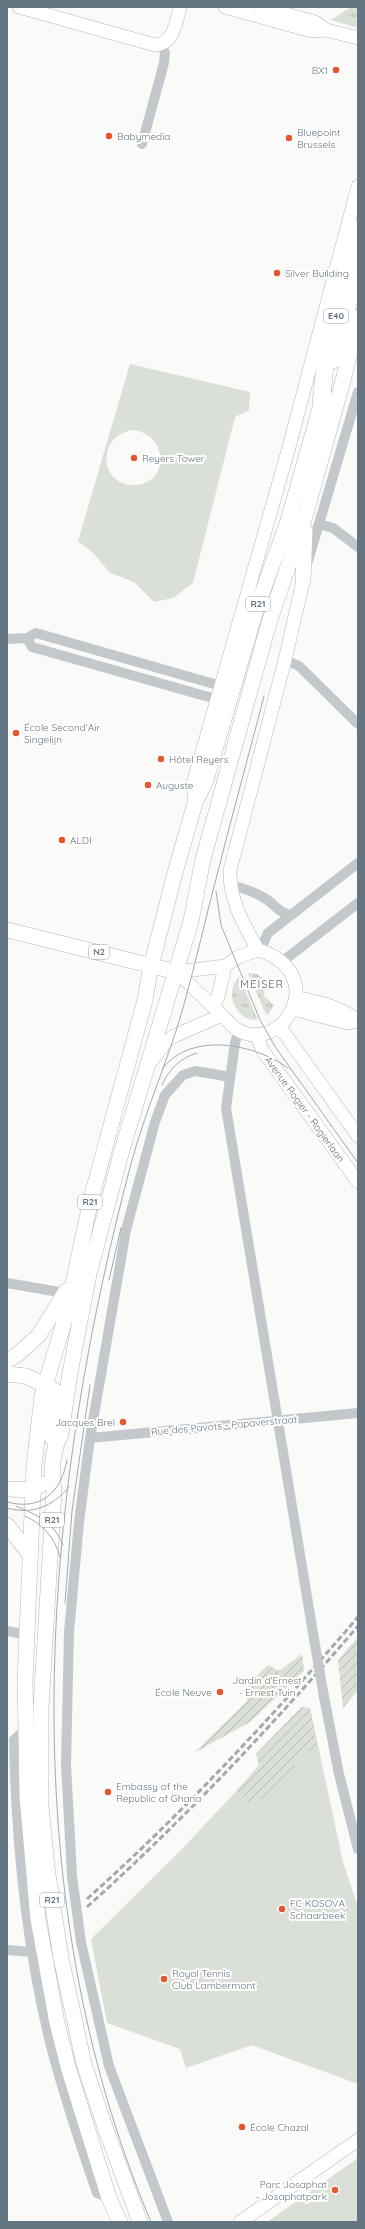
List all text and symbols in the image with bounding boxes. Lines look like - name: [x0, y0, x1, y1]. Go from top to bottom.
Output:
- place label: BX1: [312, 64, 328, 77]
- marker: BX1: [331, 65, 341, 75]
- place label: Bluepoint Brussels: [297, 126, 341, 151]
- place label: Babymedia: [117, 130, 170, 143]
- marker: Babymedia: [104, 131, 114, 141]
- marker: Bluepoint Brussels: [284, 133, 294, 143]
- place label: Silver Building: [285, 267, 349, 280]
- marker: Silver Building: [272, 268, 282, 278]
- road number: E40: [324, 309, 348, 323]
- place label: Reyers Tower: [142, 452, 205, 465]
- marker: Reyers Tower: [129, 453, 139, 463]
- road number: R21: [246, 597, 270, 611]
- place label: École Second'Air Singelijn: [24, 721, 100, 746]
- marker: École Second'Air Singelijn: [11, 728, 21, 738]
- place label: Hôtel Reyers: [169, 753, 229, 766]
- marker: Hôtel Reyers: [156, 754, 166, 764]
- place label: Auguste: [156, 779, 194, 792]
- marker: Auguste: [143, 780, 153, 790]
- place label: ALDI: [70, 834, 91, 847]
- marker: ALDI: [57, 835, 67, 845]
- road number: N2: [89, 945, 109, 959]
- district label: MEISER: [240, 977, 284, 991]
- street label: Avenue Rogier - Rogierlaan: [262, 1054, 347, 1165]
- road number: R21: [78, 1195, 102, 1209]
- street label: Rue des Pavots - Papaverstraat: [150, 1413, 298, 1438]
- place label: Jacques Brel: [55, 1416, 115, 1429]
- marker: Jacques Brel: [118, 1417, 128, 1427]
- road number: R21: [40, 1513, 64, 1527]
- park label: Jardin d'Ernest - Ernest Tuin: [232, 1674, 302, 1699]
- place label: École Neuve: [155, 1686, 212, 1699]
- marker: École Neuve: [215, 1687, 225, 1697]
- place label: Embassy of the Republic of Ghana: [116, 1780, 201, 1805]
- marker: Embassy of the Republic of Ghana: [103, 1787, 113, 1797]
- road number: R21: [40, 1893, 64, 1907]
- place label: FC KOSOVA Schaarbeek: [290, 1897, 345, 1922]
- marker: FC KOSOVA Schaarbeek: [277, 1904, 287, 1914]
- place label: Royal Tennis Club Lambermont: [172, 1967, 256, 1992]
- marker: Royal Tennis Club Lambermont: [159, 1974, 169, 1984]
- place label: École Chazal: [250, 2121, 309, 2134]
- marker: École Chazal: [237, 2122, 247, 2132]
- place label: Parc Josaphat - Josaphatpark: [255, 2178, 328, 2203]
- marker: Parc Josaphat - Josaphatpark: [330, 2185, 340, 2195]

